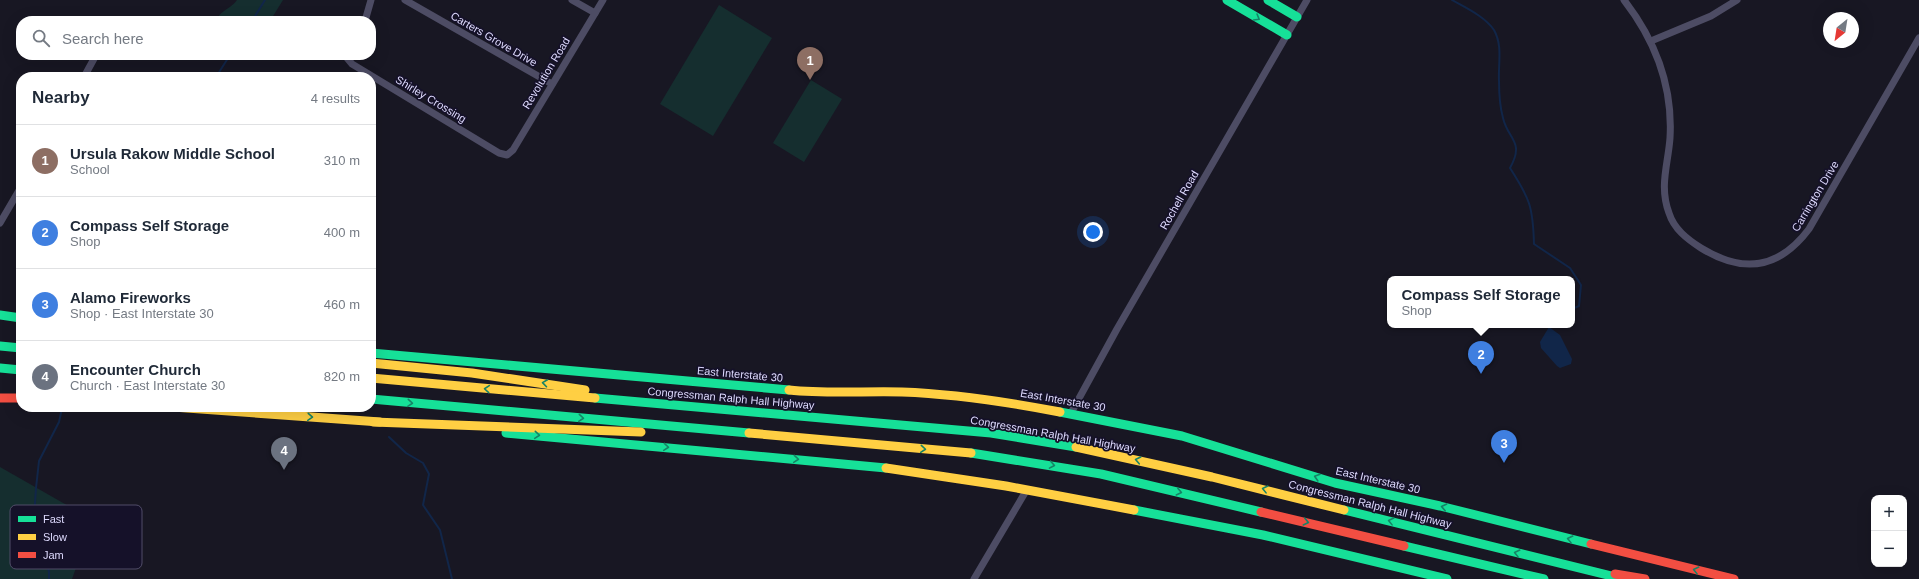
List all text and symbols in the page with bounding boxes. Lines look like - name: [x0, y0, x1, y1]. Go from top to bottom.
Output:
- street label: Carters Grove Drive: [449, 9, 539, 69]
- north arrow: [1823, 12, 1859, 48]
- one-way arrow: [1253, 13, 1260, 20]
- search box: [16, 16, 376, 60]
- icon: search: [30, 27, 52, 49]
- text: Search here: [62, 30, 144, 47]
- street label: Revolution Road: [520, 35, 572, 111]
- pin: 1: [797, 47, 823, 80]
- street label: Shirley Crossing: [394, 73, 468, 125]
- text: Nearby: [32, 88, 90, 107]
- text: 4 results: [311, 91, 360, 106]
- text: Ursula Rakow Middle School: [70, 145, 275, 162]
- text: 1: [41, 153, 49, 168]
- text: 310 m: [324, 153, 360, 168]
- street label: Carrington Drive: [1789, 159, 1841, 233]
- text: School: [70, 162, 110, 177]
- street label: Rochell Road: [1157, 168, 1201, 232]
- text: Compass Self Storage: [70, 217, 229, 234]
- your location: [1083, 222, 1103, 242]
- text: 2: [41, 225, 49, 240]
- text: 400 m: [324, 225, 360, 240]
- text: Shop: [70, 234, 100, 249]
- popup: [1387, 276, 1575, 328]
- text: Compass Self Storage: [1401, 286, 1561, 303]
- text: Alamo Fireworks: [70, 289, 191, 306]
- text: 3: [41, 297, 49, 312]
- text: 460 m: [324, 297, 360, 312]
- text: Shop: [1401, 303, 1432, 318]
- text: Shop · East Interstate 30: [70, 306, 214, 321]
- pin: 2: [1468, 341, 1494, 374]
- text: Encounter Church: [70, 361, 201, 378]
- street label: East Interstate 30: [697, 364, 783, 384]
- text: 4: [41, 369, 49, 384]
- text: 820 m: [324, 369, 360, 384]
- text: Church · East Interstate 30: [70, 378, 225, 393]
- one-way arrow: [542, 379, 548, 388]
- one-way arrow: [484, 384, 490, 393]
- street label: Congressman Ralph Hall Highway: [647, 385, 815, 411]
- street label: East Interstate 30: [1020, 387, 1106, 413]
- one-way arrow: [407, 398, 413, 407]
- one-way arrow: [307, 412, 313, 421]
- one-way arrow: [578, 413, 584, 422]
- street label: Congressman Ralph Hall Highway: [969, 414, 1137, 455]
- pin: 3: [1491, 430, 1517, 463]
- one-way arrow: [534, 431, 540, 440]
- pin: 4: [271, 437, 297, 470]
- one-way arrow: [663, 442, 669, 451]
- one-way arrow: [920, 444, 926, 453]
- one-way arrow: [793, 454, 799, 463]
- one-way arrow: [1135, 456, 1141, 465]
- one-way arrow: [1049, 461, 1055, 469]
- street label: East Interstate 30: [1335, 464, 1421, 496]
- one-way arrow: [1314, 473, 1321, 482]
- street label: Congressman Ralph Hall Highway: [1287, 478, 1453, 530]
- one-way arrow: [1261, 485, 1268, 494]
- one-way arrow: [1175, 487, 1182, 496]
- map controls: [1871, 495, 1907, 567]
- button: +: [1871, 495, 1907, 531]
- one-way arrow: [1440, 504, 1447, 512]
- legend: [10, 505, 142, 569]
- text: Fast: [43, 513, 64, 525]
- one-way arrow: [1302, 517, 1309, 525]
- one-way arrow: [1387, 518, 1394, 526]
- text: Slow: [43, 531, 67, 543]
- button: −: [1871, 531, 1907, 567]
- one-way arrow: [1567, 535, 1573, 543]
- text: Jam: [43, 549, 64, 561]
- one-way arrow: [1513, 549, 1520, 557]
- one-way arrow: [1693, 566, 1699, 574]

